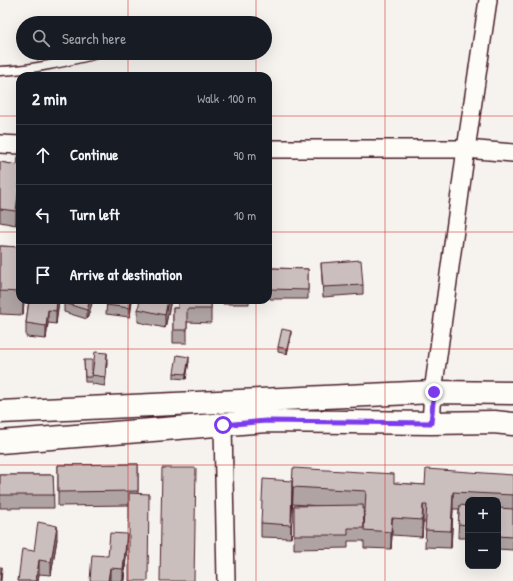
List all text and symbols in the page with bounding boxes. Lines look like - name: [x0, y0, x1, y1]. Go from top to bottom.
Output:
- search box: [16, 16, 272, 60]
- icon: search: [30, 27, 52, 49]
- text: Search here: [62, 28, 126, 49]
- text: 2 min: [32, 87, 67, 110]
- text: Walk · 100 m: [197, 89, 256, 107]
- icon: ahead: [32, 144, 54, 166]
- text: Continue: [70, 144, 118, 165]
- text: 90 m: [234, 146, 256, 164]
- icon: left: [32, 204, 54, 226]
- text: Turn left: [70, 204, 120, 225]
- text: 10 m: [234, 206, 256, 224]
- icon: arrive: [32, 264, 54, 286]
- text: Arrive at destination: [70, 264, 182, 285]
- route end: [425, 383, 443, 401]
- route start: [214, 416, 232, 434]
- map controls: [465, 497, 501, 569]
- button: +: [465, 497, 501, 533]
- button: −: [465, 533, 501, 569]

